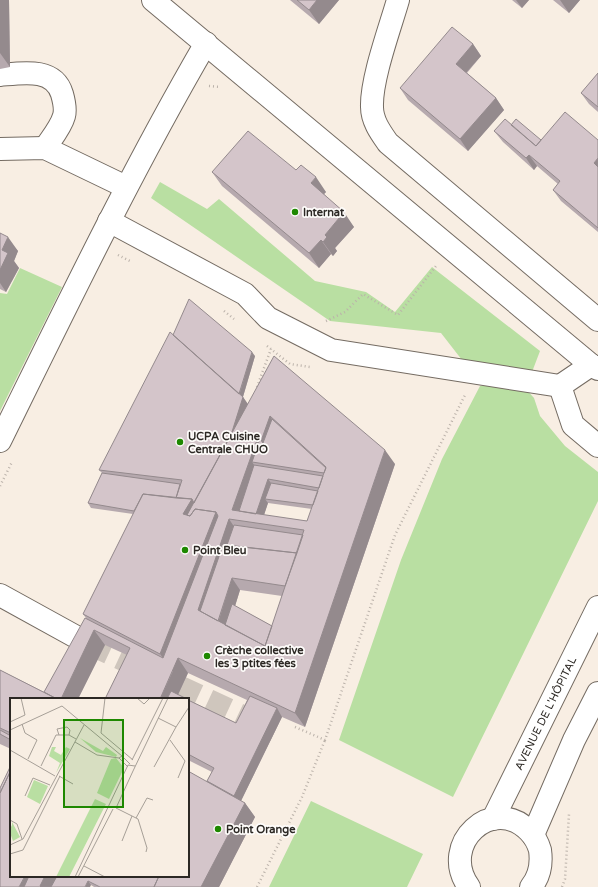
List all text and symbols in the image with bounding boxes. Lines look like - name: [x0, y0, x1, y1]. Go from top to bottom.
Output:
- place label: Internat: [303, 206, 345, 219]
- marker: Internat: [290, 207, 300, 217]
- place label: UCPA Cuisine Centrale CHUO: [188, 430, 268, 456]
- marker: UCPA Cuisine Centrale CHUO: [175, 437, 185, 447]
- place label: Point Bleu: [193, 544, 247, 557]
- marker: Point Bleu: [180, 545, 190, 555]
- place label: Crèche collective les 3 ptites fées: [215, 644, 304, 671]
- marker: Crèche collective les 3 ptites fées: [202, 651, 212, 661]
- street label: AVENUE DE L'HÔPITAL: [512, 654, 579, 772]
- inset map: [10, 698, 189, 877]
- place label: Point Orange: [226, 823, 296, 837]
- marker: Point Orange: [213, 824, 223, 834]

